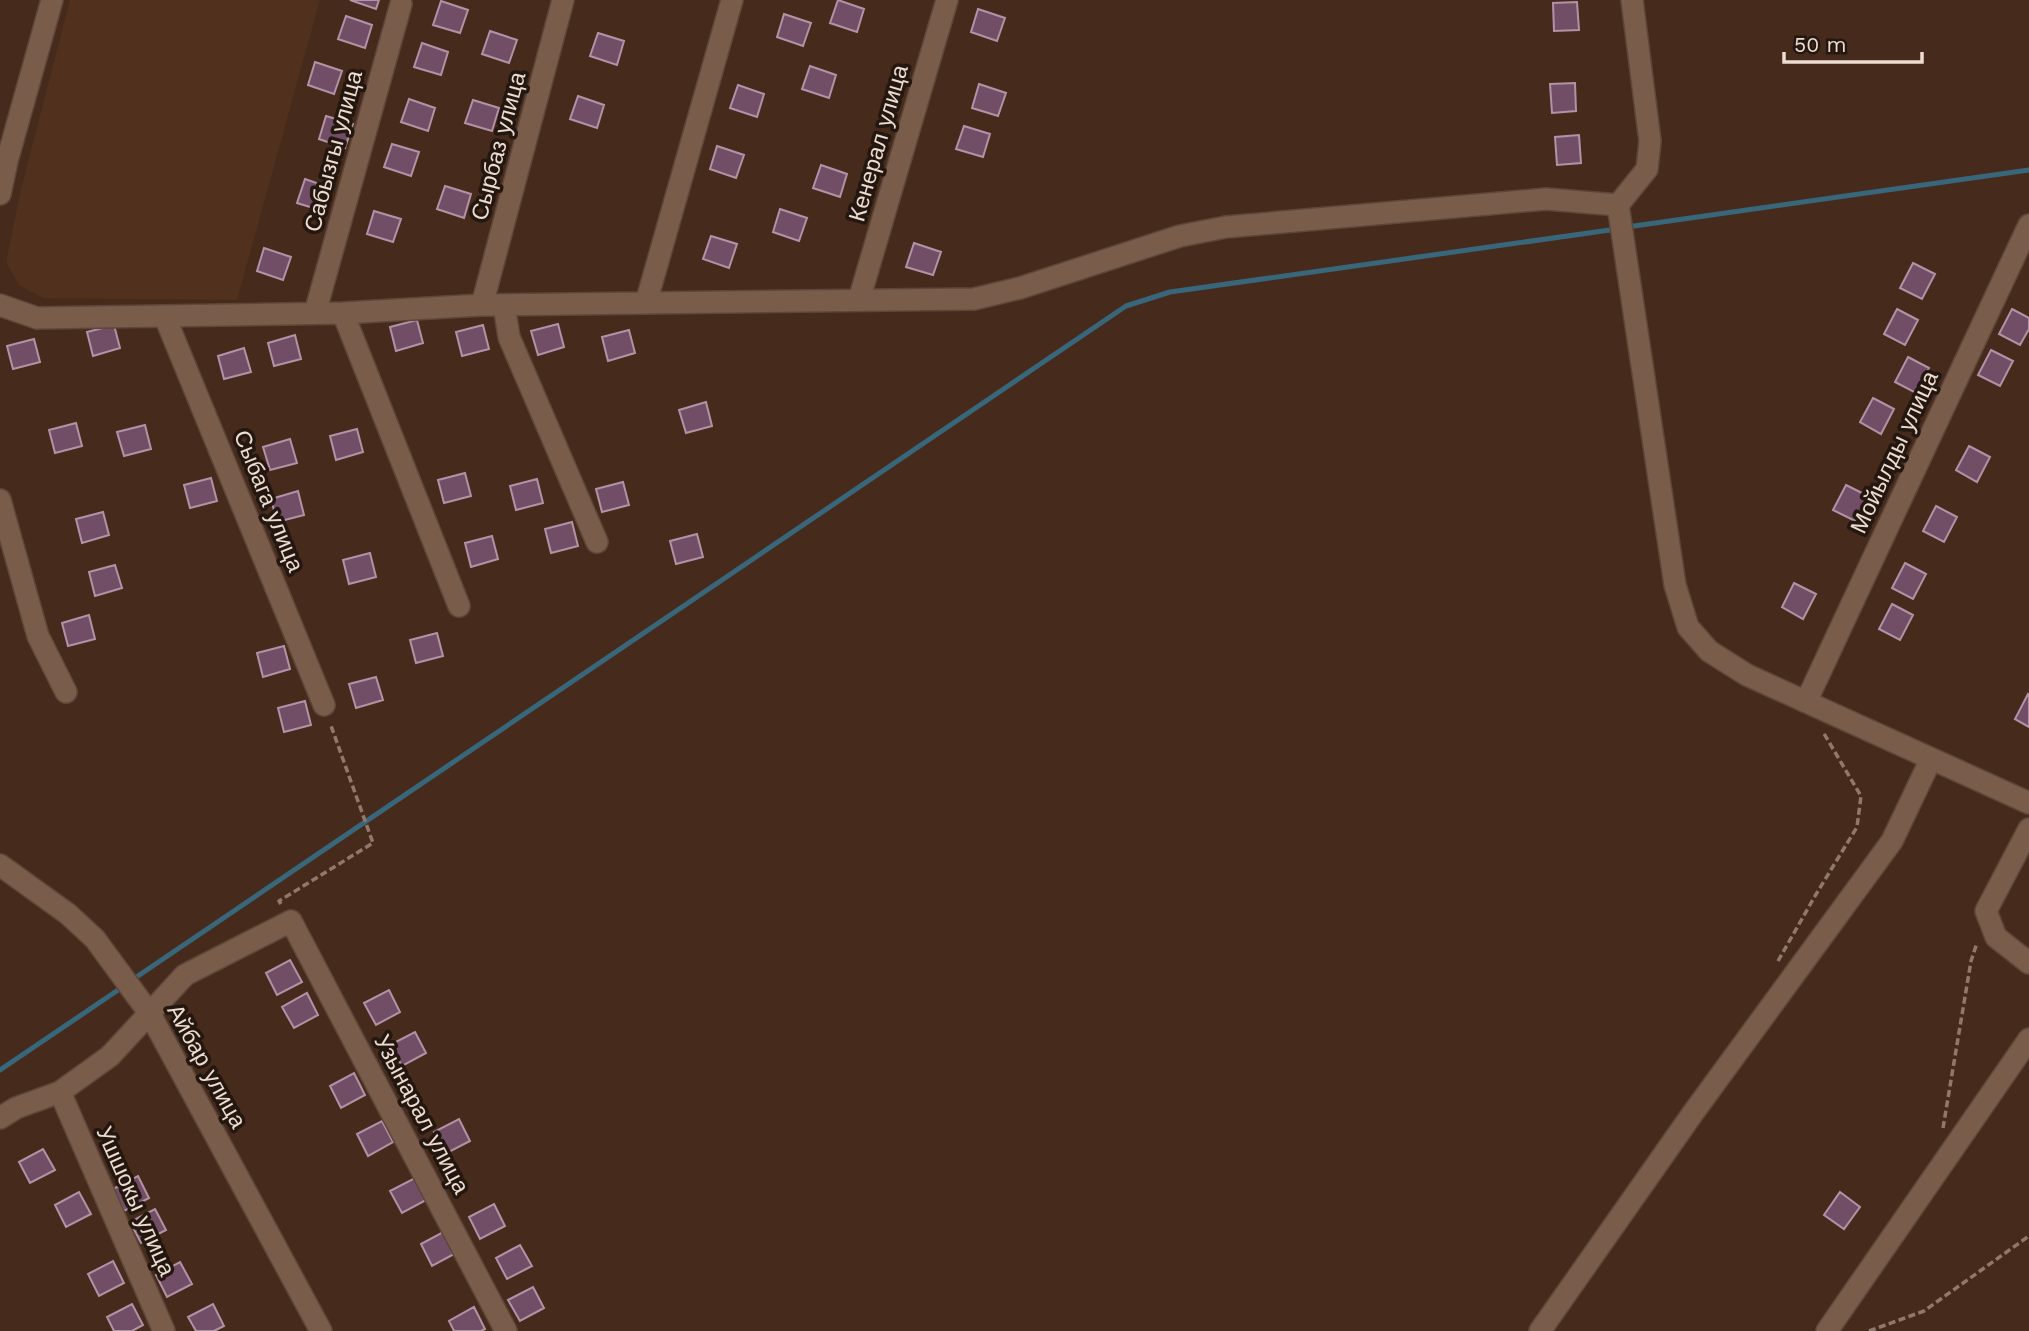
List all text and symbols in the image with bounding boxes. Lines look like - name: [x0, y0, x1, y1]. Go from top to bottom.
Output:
- scale bar: [1784, 21, 1922, 65]
- text: 50 m: [1794, 32, 1846, 57]
- street label: Кенерал улица: [843, 61, 914, 225]
- street label: Сабызгы улица: [299, 67, 368, 235]
- street label: Сырбаз улица: [466, 69, 531, 223]
- street label: Мойылды улица: [1845, 367, 1944, 538]
- street label: Сыбага улица: [228, 426, 309, 576]
- street label: Айбар улица: [161, 1000, 252, 1133]
- street label: Узынарал улица: [368, 1030, 475, 1198]
- street label: Ушшокы улица: [90, 1122, 181, 1280]

